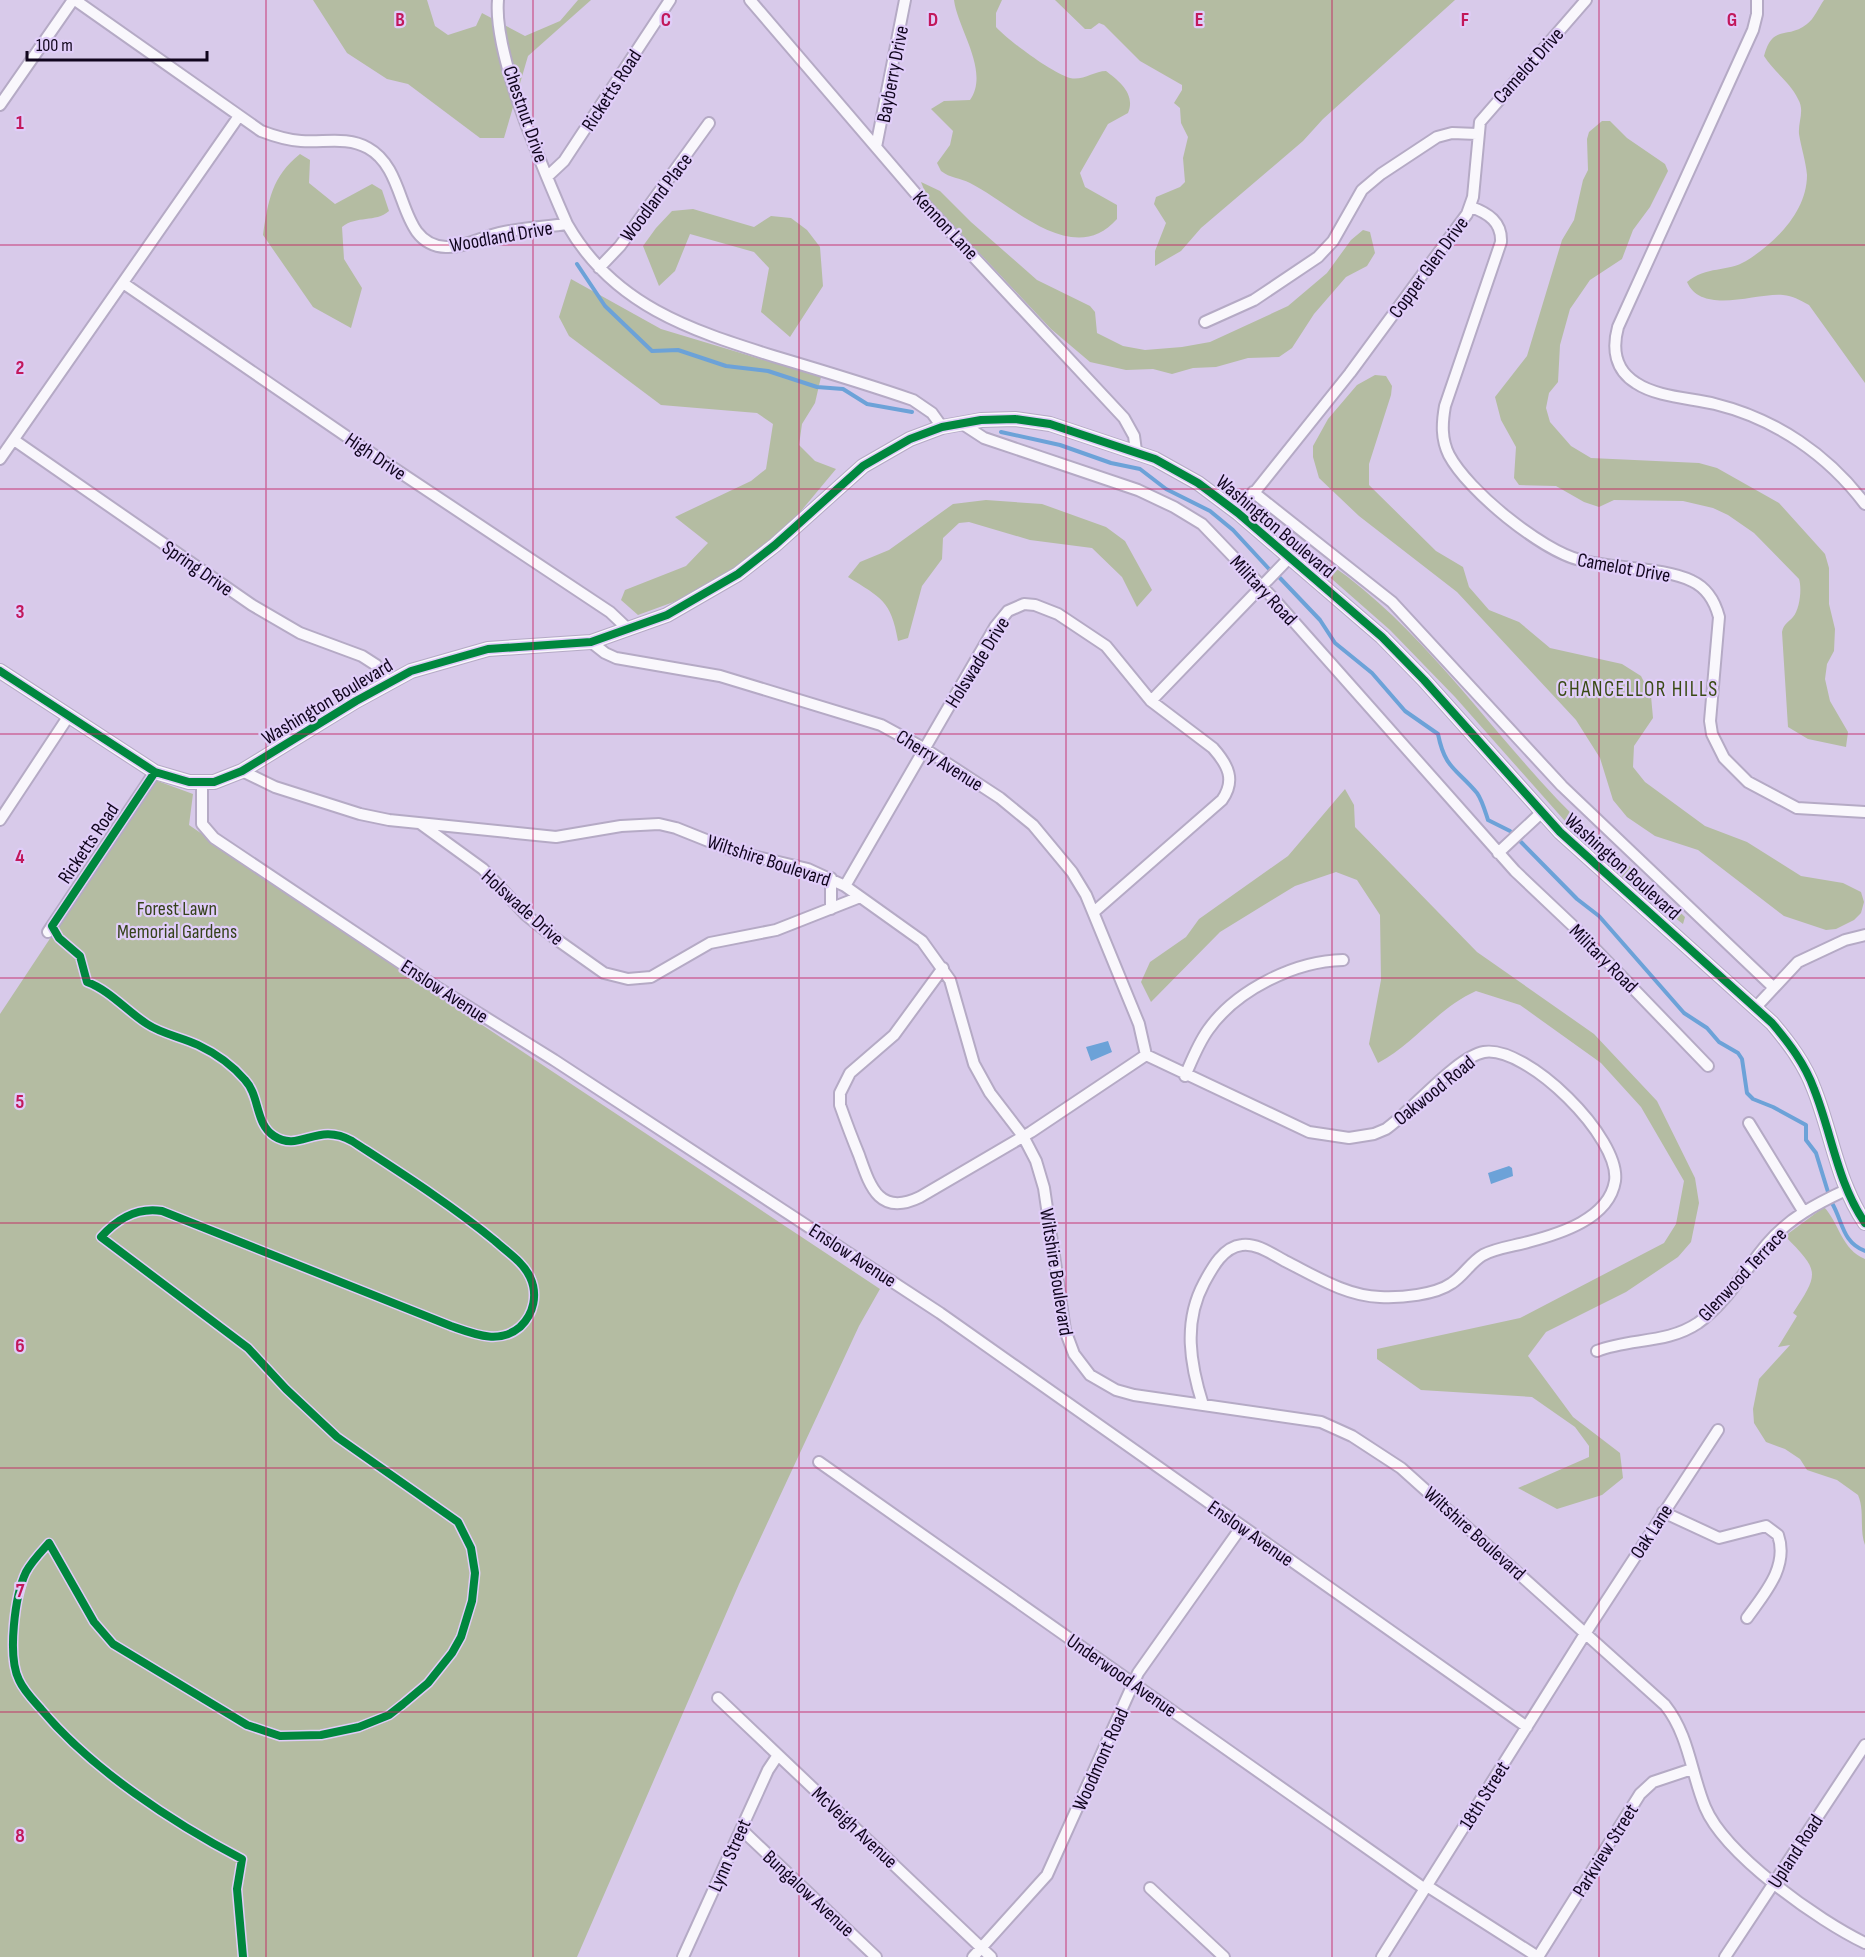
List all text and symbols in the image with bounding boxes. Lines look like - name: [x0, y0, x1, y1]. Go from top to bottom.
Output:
- text: B: [395, 8, 405, 32]
- text: C: [661, 8, 671, 32]
- text: D: [928, 8, 938, 32]
- text: E: [1195, 8, 1203, 32]
- text: F: [1461, 8, 1469, 32]
- text: G: [1727, 8, 1737, 32]
- street label: Camelot Drive: [1488, 23, 1569, 109]
- scale bar: [27, 24, 207, 62]
- street label: Bayberry Drive: [872, 24, 914, 125]
- text: 100 m: [36, 35, 73, 56]
- street label: Ricketts Road: [577, 45, 647, 136]
- street label: Chestnut Drive: [497, 63, 553, 166]
- text: 1: [16, 111, 24, 135]
- street label: Woodland Place: [616, 148, 698, 247]
- street label: Kennon Lane: [907, 186, 983, 265]
- street label: Copper Glen Drive: [1384, 212, 1474, 323]
- street label: Woodland Drive: [448, 216, 554, 258]
- text: 2: [16, 356, 24, 380]
- street label: High Drive: [340, 428, 411, 486]
- street label: Washington Boulevard: [1211, 470, 1340, 584]
- street label: Spring Drive: [157, 536, 237, 602]
- street label: Camelot Drive: [1575, 548, 1672, 588]
- street label: Military Road: [1225, 551, 1302, 631]
- text: 3: [16, 600, 25, 624]
- street label: Holswade Drive: [941, 613, 1015, 712]
- street label: Washington Boulevard: [258, 653, 397, 750]
- district label: CHANCELLOR HILLS: [1557, 677, 1719, 702]
- street label: Cherry Avenue: [892, 725, 987, 797]
- street label: Ricketts Road: [53, 799, 124, 888]
- street label: Washington Boulevard: [1559, 808, 1685, 925]
- street label: Wiltshire Boulevard: [704, 830, 834, 892]
- text: 4: [15, 845, 25, 869]
- street label: Holswade Drive: [476, 865, 568, 951]
- park label: Forest Lawn Memorial Gardens: [117, 897, 237, 944]
- street label: Military Road: [1564, 919, 1643, 998]
- street label: Enslow Avenue: [396, 955, 493, 1029]
- street label: Oakwood Road: [1389, 1051, 1480, 1131]
- text: 5: [16, 1090, 25, 1114]
- street label: Wiltshire Boulevard: [1034, 1207, 1078, 1338]
- street label: Enslow Avenue: [804, 1219, 901, 1293]
- street label: Glenwood Terrace: [1693, 1223, 1792, 1326]
- text: 6: [15, 1334, 25, 1358]
- street label: Wiltshire Boulevard: [1419, 1482, 1530, 1586]
- street label: Enslow Avenue: [1203, 1496, 1298, 1572]
- street label: Oak Lane: [1625, 1500, 1678, 1563]
- text: 7: [16, 1579, 25, 1603]
- street label: Underwood Avenue: [1062, 1629, 1181, 1723]
- street label: Woodmont Road: [1068, 1704, 1134, 1815]
- street label: 18th Street: [1455, 1757, 1515, 1834]
- street label: McVeigh Avenue: [806, 1782, 902, 1874]
- street label: Parkview Street: [1568, 1800, 1644, 1902]
- street label: Upland Road: [1763, 1810, 1829, 1893]
- street label: Lynn Street: [703, 1815, 757, 1896]
- text: 8: [15, 1824, 25, 1848]
- street label: Bungalow Avenue: [758, 1845, 859, 1942]

